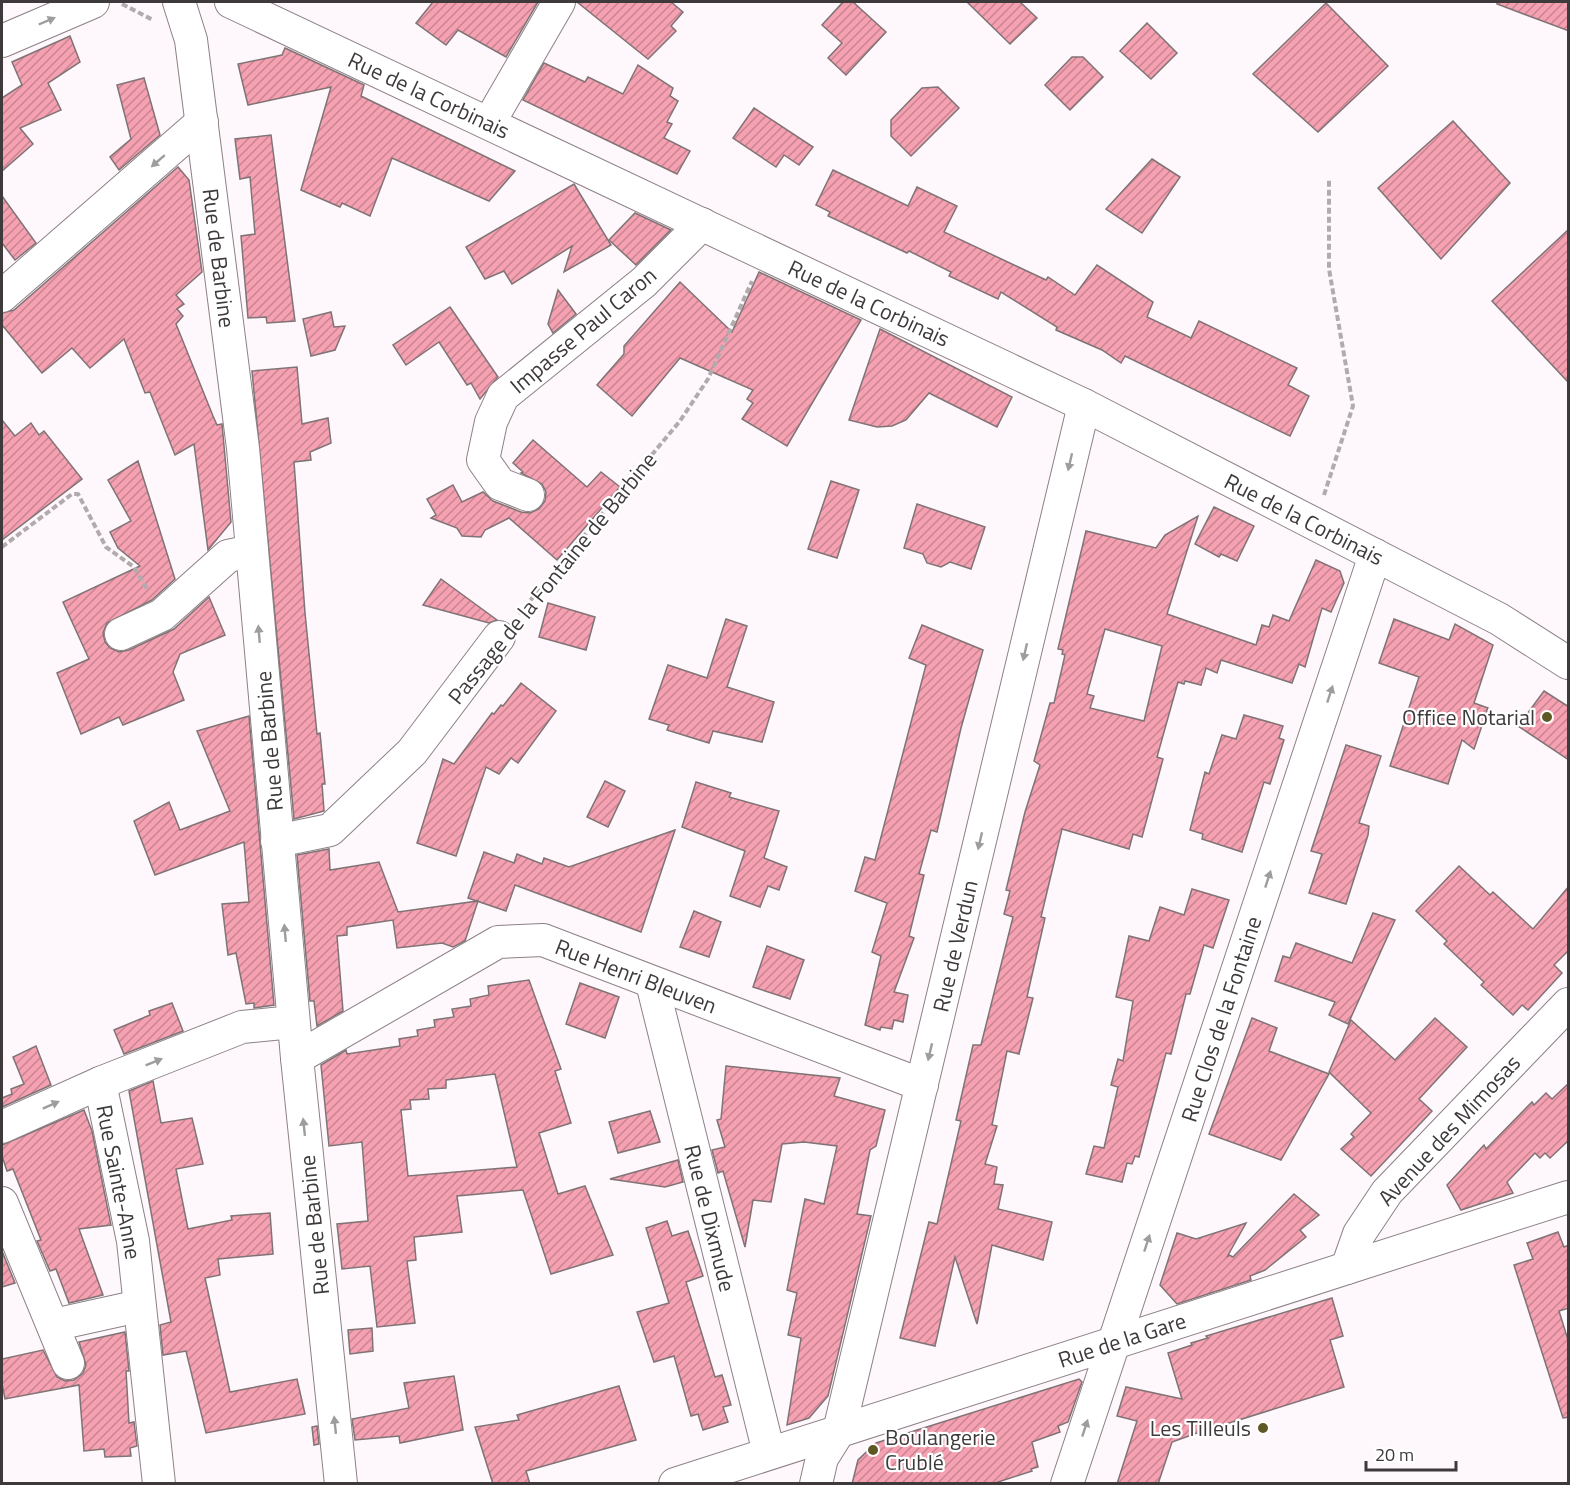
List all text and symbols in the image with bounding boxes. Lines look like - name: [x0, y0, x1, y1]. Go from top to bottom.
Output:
- one-way arrow: [39, 16, 57, 26]
- street label: Rue de la Corbinais: [343, 43, 515, 147]
- one-way arrow: [151, 154, 166, 167]
- street label: Rue de Barbine: [194, 186, 244, 330]
- street label: Rue de la Corbinais: [783, 251, 955, 355]
- street label: Impasse Paul Caron: [502, 258, 664, 402]
- street label: Passage de la Fontaine de Barbine: [439, 444, 665, 712]
- one-way arrow: [1065, 453, 1075, 471]
- street label: Rue de la Corbinais: [1218, 464, 1390, 574]
- one-way arrow: [254, 624, 264, 643]
- one-way arrow: [1020, 642, 1029, 661]
- street label: Rue de Barbine: [246, 670, 292, 812]
- one-way arrow: [1325, 685, 1335, 703]
- place label: Office Notarial: [1402, 700, 1535, 734]
- marker: Office Notarial: [1540, 710, 1554, 724]
- one-way arrow: [974, 832, 984, 851]
- one-way arrow: [1264, 870, 1273, 888]
- street label: Rue de Verdun: [923, 877, 987, 1015]
- street label: Rue Clos de la Fontaine: [1172, 912, 1270, 1126]
- one-way arrow: [281, 923, 290, 942]
- street label: Rue Henri Bleuven: [550, 930, 722, 1022]
- one-way arrow: [924, 1042, 934, 1061]
- street label: Avenue des Mimosas: [1370, 1047, 1528, 1213]
- one-way arrow: [146, 1056, 164, 1066]
- one-way arrow: [42, 1100, 60, 1110]
- street label: Rue Sainte-Anne: [87, 1102, 151, 1262]
- one-way arrow: [299, 1117, 309, 1136]
- street label: Rue de Dixmude: [675, 1141, 745, 1295]
- street label: Rue de Barbine: [290, 1153, 338, 1297]
- one-way arrow: [1142, 1234, 1152, 1252]
- street label: Rue de la Gare: [1054, 1303, 1190, 1377]
- place label: Les Tilleuls: [1150, 1411, 1251, 1445]
- one-way arrow: [330, 1416, 340, 1435]
- one-way arrow: [1081, 1419, 1091, 1437]
- place label: Boulangerie Crublé: [885, 1420, 996, 1479]
- marker: Les Tilleuls: [1256, 1421, 1270, 1435]
- scale bar: [1366, 1434, 1456, 1472]
- text: 20 m: [1375, 1441, 1414, 1468]
- marker: Boulangerie Crublé: [866, 1443, 880, 1457]

